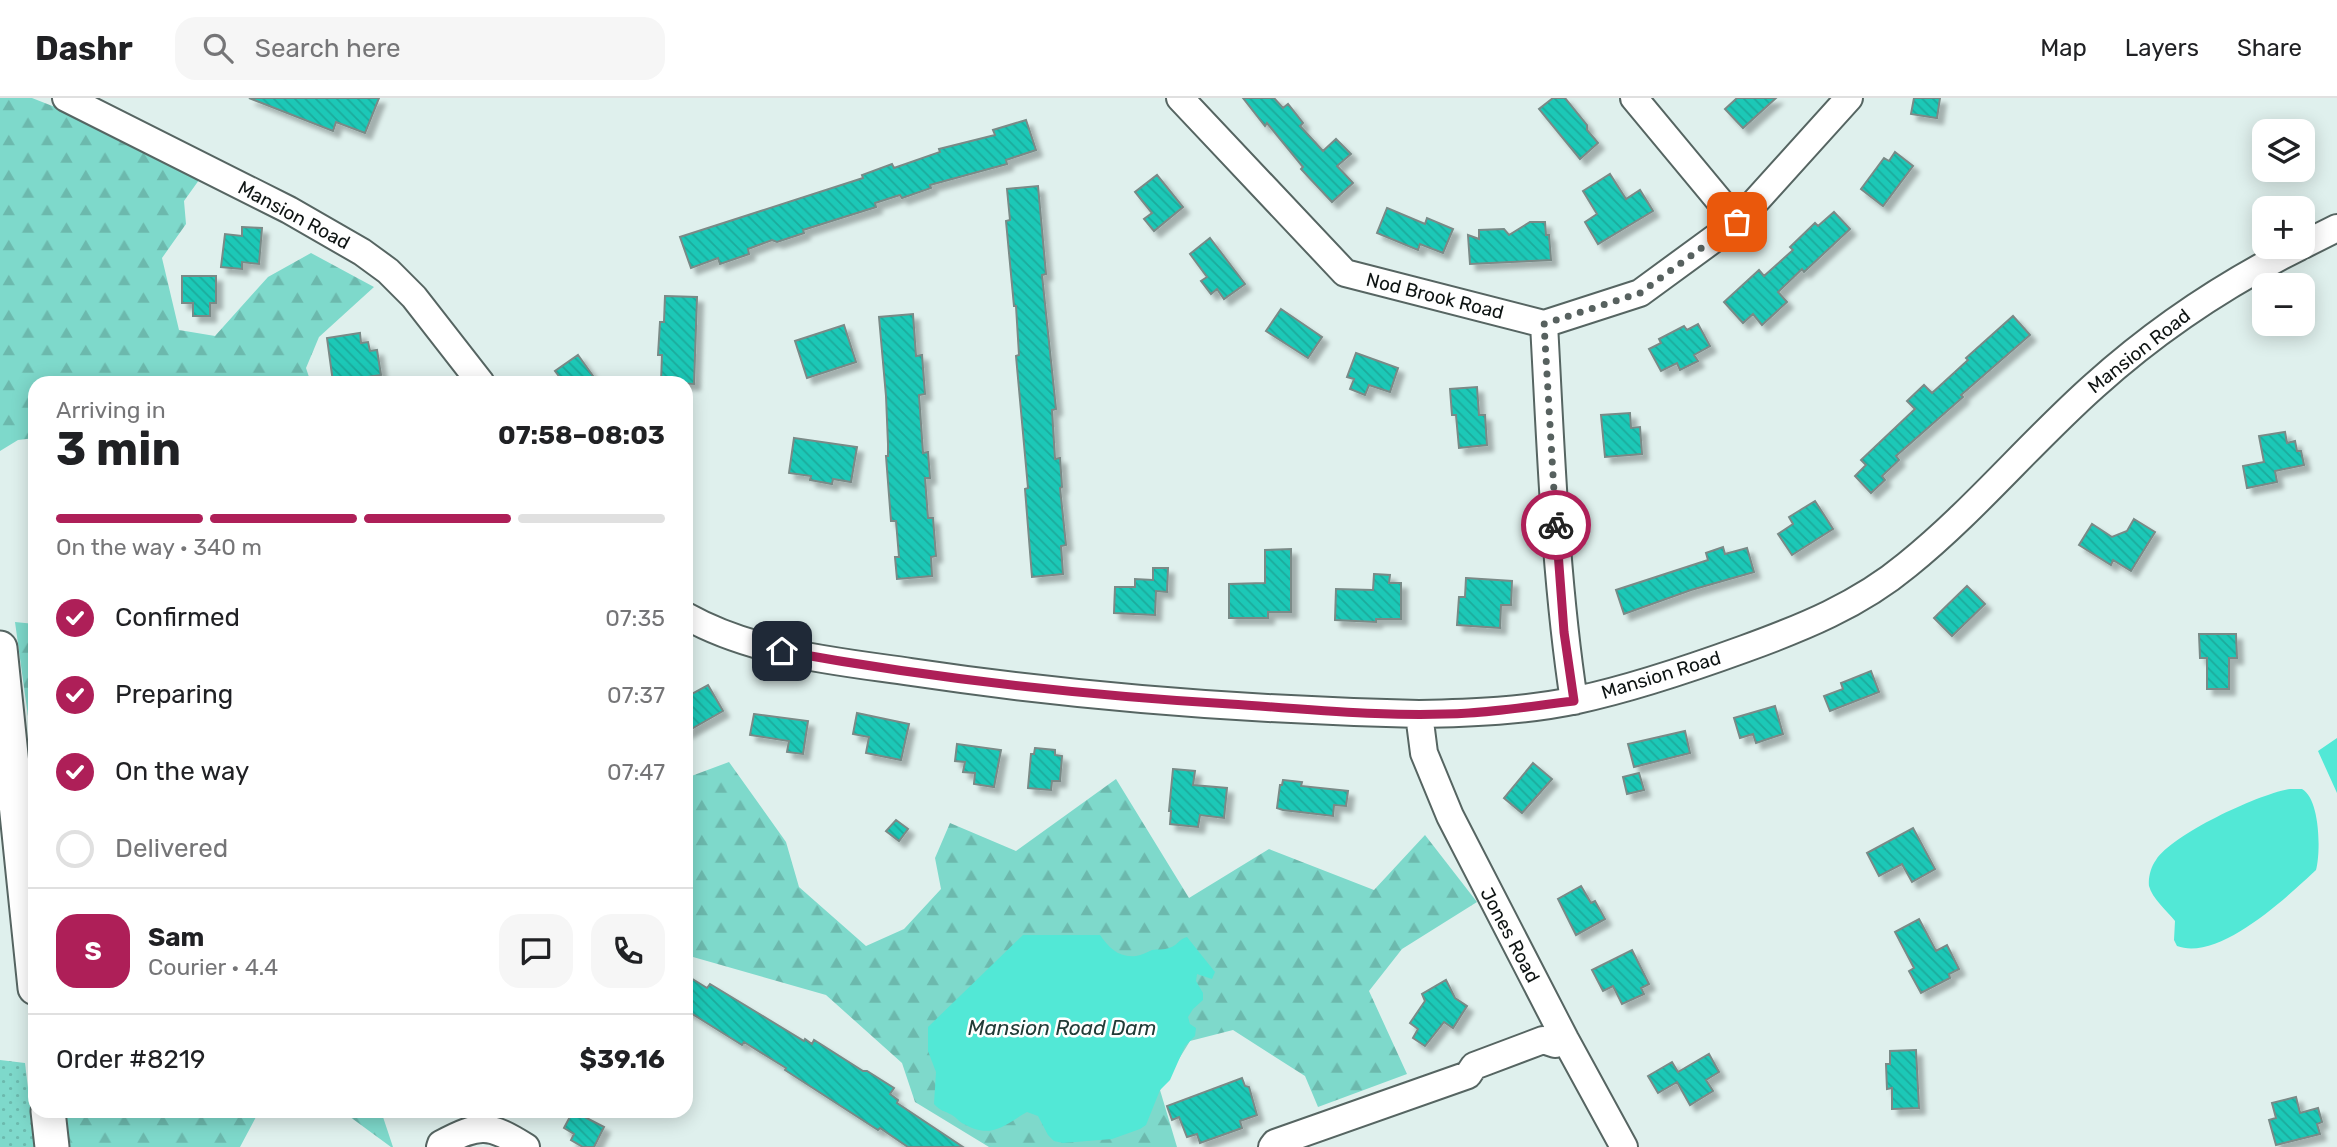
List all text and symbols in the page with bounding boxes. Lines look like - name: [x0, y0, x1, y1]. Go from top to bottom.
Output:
- search box: [175, 17, 665, 80]
- text: Dashr: [35, 29, 133, 68]
- icon: search: [199, 29, 237, 67]
- text: Search here: [255, 33, 401, 64]
- text: Map: [2040, 34, 2087, 62]
- text: Layers: [2125, 34, 2199, 62]
- text: Share: [2237, 34, 2302, 62]
- map controls: [2252, 119, 2315, 336]
- button: layers: [2252, 119, 2315, 182]
- street label: Mansion Road: [234, 176, 354, 254]
- pin: [1707, 192, 1767, 252]
- button: +: [2252, 196, 2315, 259]
- icon: bag: [1718, 203, 1756, 241]
- street label: Nod Brook Road: [1364, 268, 1506, 324]
- button: −: [2252, 273, 2315, 336]
- street label: Mansion Road: [2083, 304, 2195, 398]
- text: Arriving in: [56, 396, 166, 424]
- text: 07:58–08:03: [498, 420, 665, 451]
- text: 3 min: [56, 422, 181, 477]
- courier: [1521, 490, 1591, 560]
- icon: bike: [1537, 506, 1575, 544]
- text: On the way · 340 m: [56, 533, 262, 561]
- icon: check: [56, 599, 94, 637]
- text: Confirmed: [115, 602, 240, 633]
- text: 07:35: [605, 604, 665, 632]
- pin: [752, 621, 812, 681]
- icon: home: [763, 632, 801, 670]
- street label: Mansion Road: [1599, 646, 1723, 704]
- icon: check: [56, 676, 94, 714]
- text: Preparing: [115, 679, 233, 710]
- text: 07:37: [607, 681, 665, 709]
- icon: check: [56, 753, 94, 791]
- text: On the way: [115, 756, 249, 787]
- text: 07:47: [607, 758, 665, 786]
- text: Delivered: [115, 833, 228, 864]
- street label: Jones Road: [1475, 883, 1545, 987]
- button: chat: [499, 914, 573, 988]
- button: phone: [591, 914, 665, 988]
- text: Sam: [148, 922, 204, 953]
- text: S: [84, 936, 102, 967]
- text: Courier · 4.4: [148, 953, 278, 981]
- water label: Mansion Road Dam: [968, 1015, 1156, 1040]
- text: Order #8219: [56, 1044, 205, 1075]
- text: $39.16: [580, 1044, 665, 1075]

